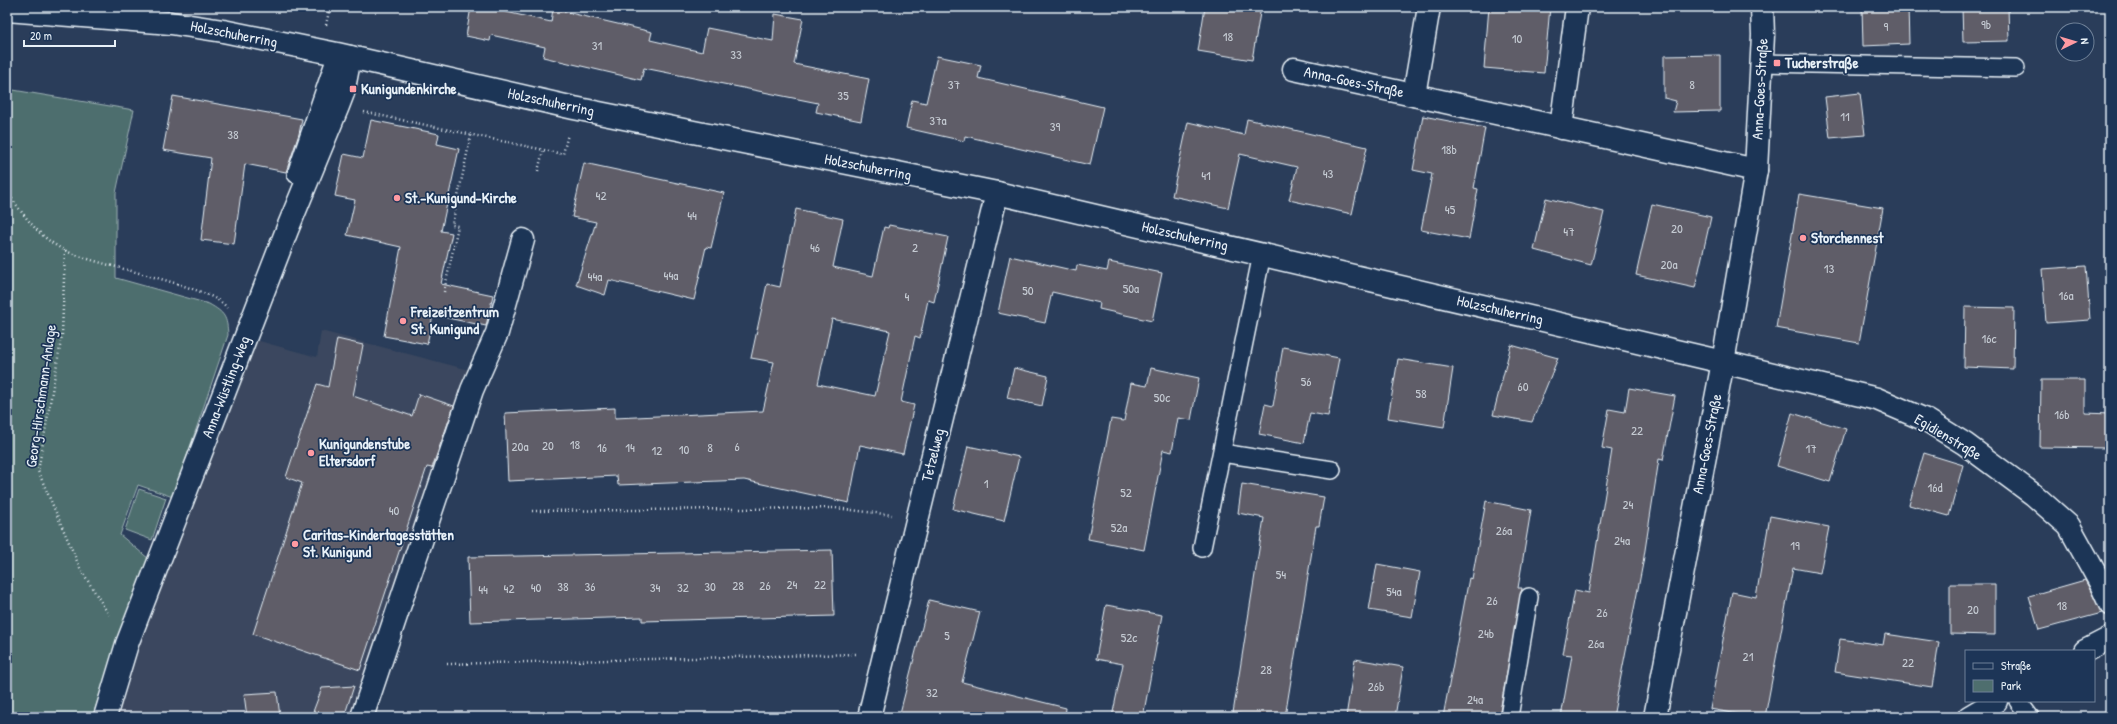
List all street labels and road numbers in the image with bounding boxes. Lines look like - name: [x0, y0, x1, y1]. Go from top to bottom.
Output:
- street label: Holzschuherring: [189, 15, 280, 52]
- street label: Anna-Goes-Straße: [1746, 38, 1773, 140]
- street label: Anna-Goes-Straße: [1302, 61, 1406, 102]
- street label: Holzschuherring: [506, 82, 597, 121]
- street label: Holzschuherring: [823, 148, 914, 185]
- street label: Holzschuherring: [1140, 215, 1231, 256]
- street label: Holzschuherring: [1455, 289, 1546, 330]
- street label: Georg-Hirschmann-Anlage: [20, 323, 61, 469]
- street label: Anna-Wüstling-Weg: [196, 332, 255, 441]
- street label: Anna-Goes-Straße: [1687, 392, 1727, 496]
- street label: Egidienstraße: [1911, 408, 1986, 465]
- street label: Tetzelweg: [916, 426, 949, 484]

